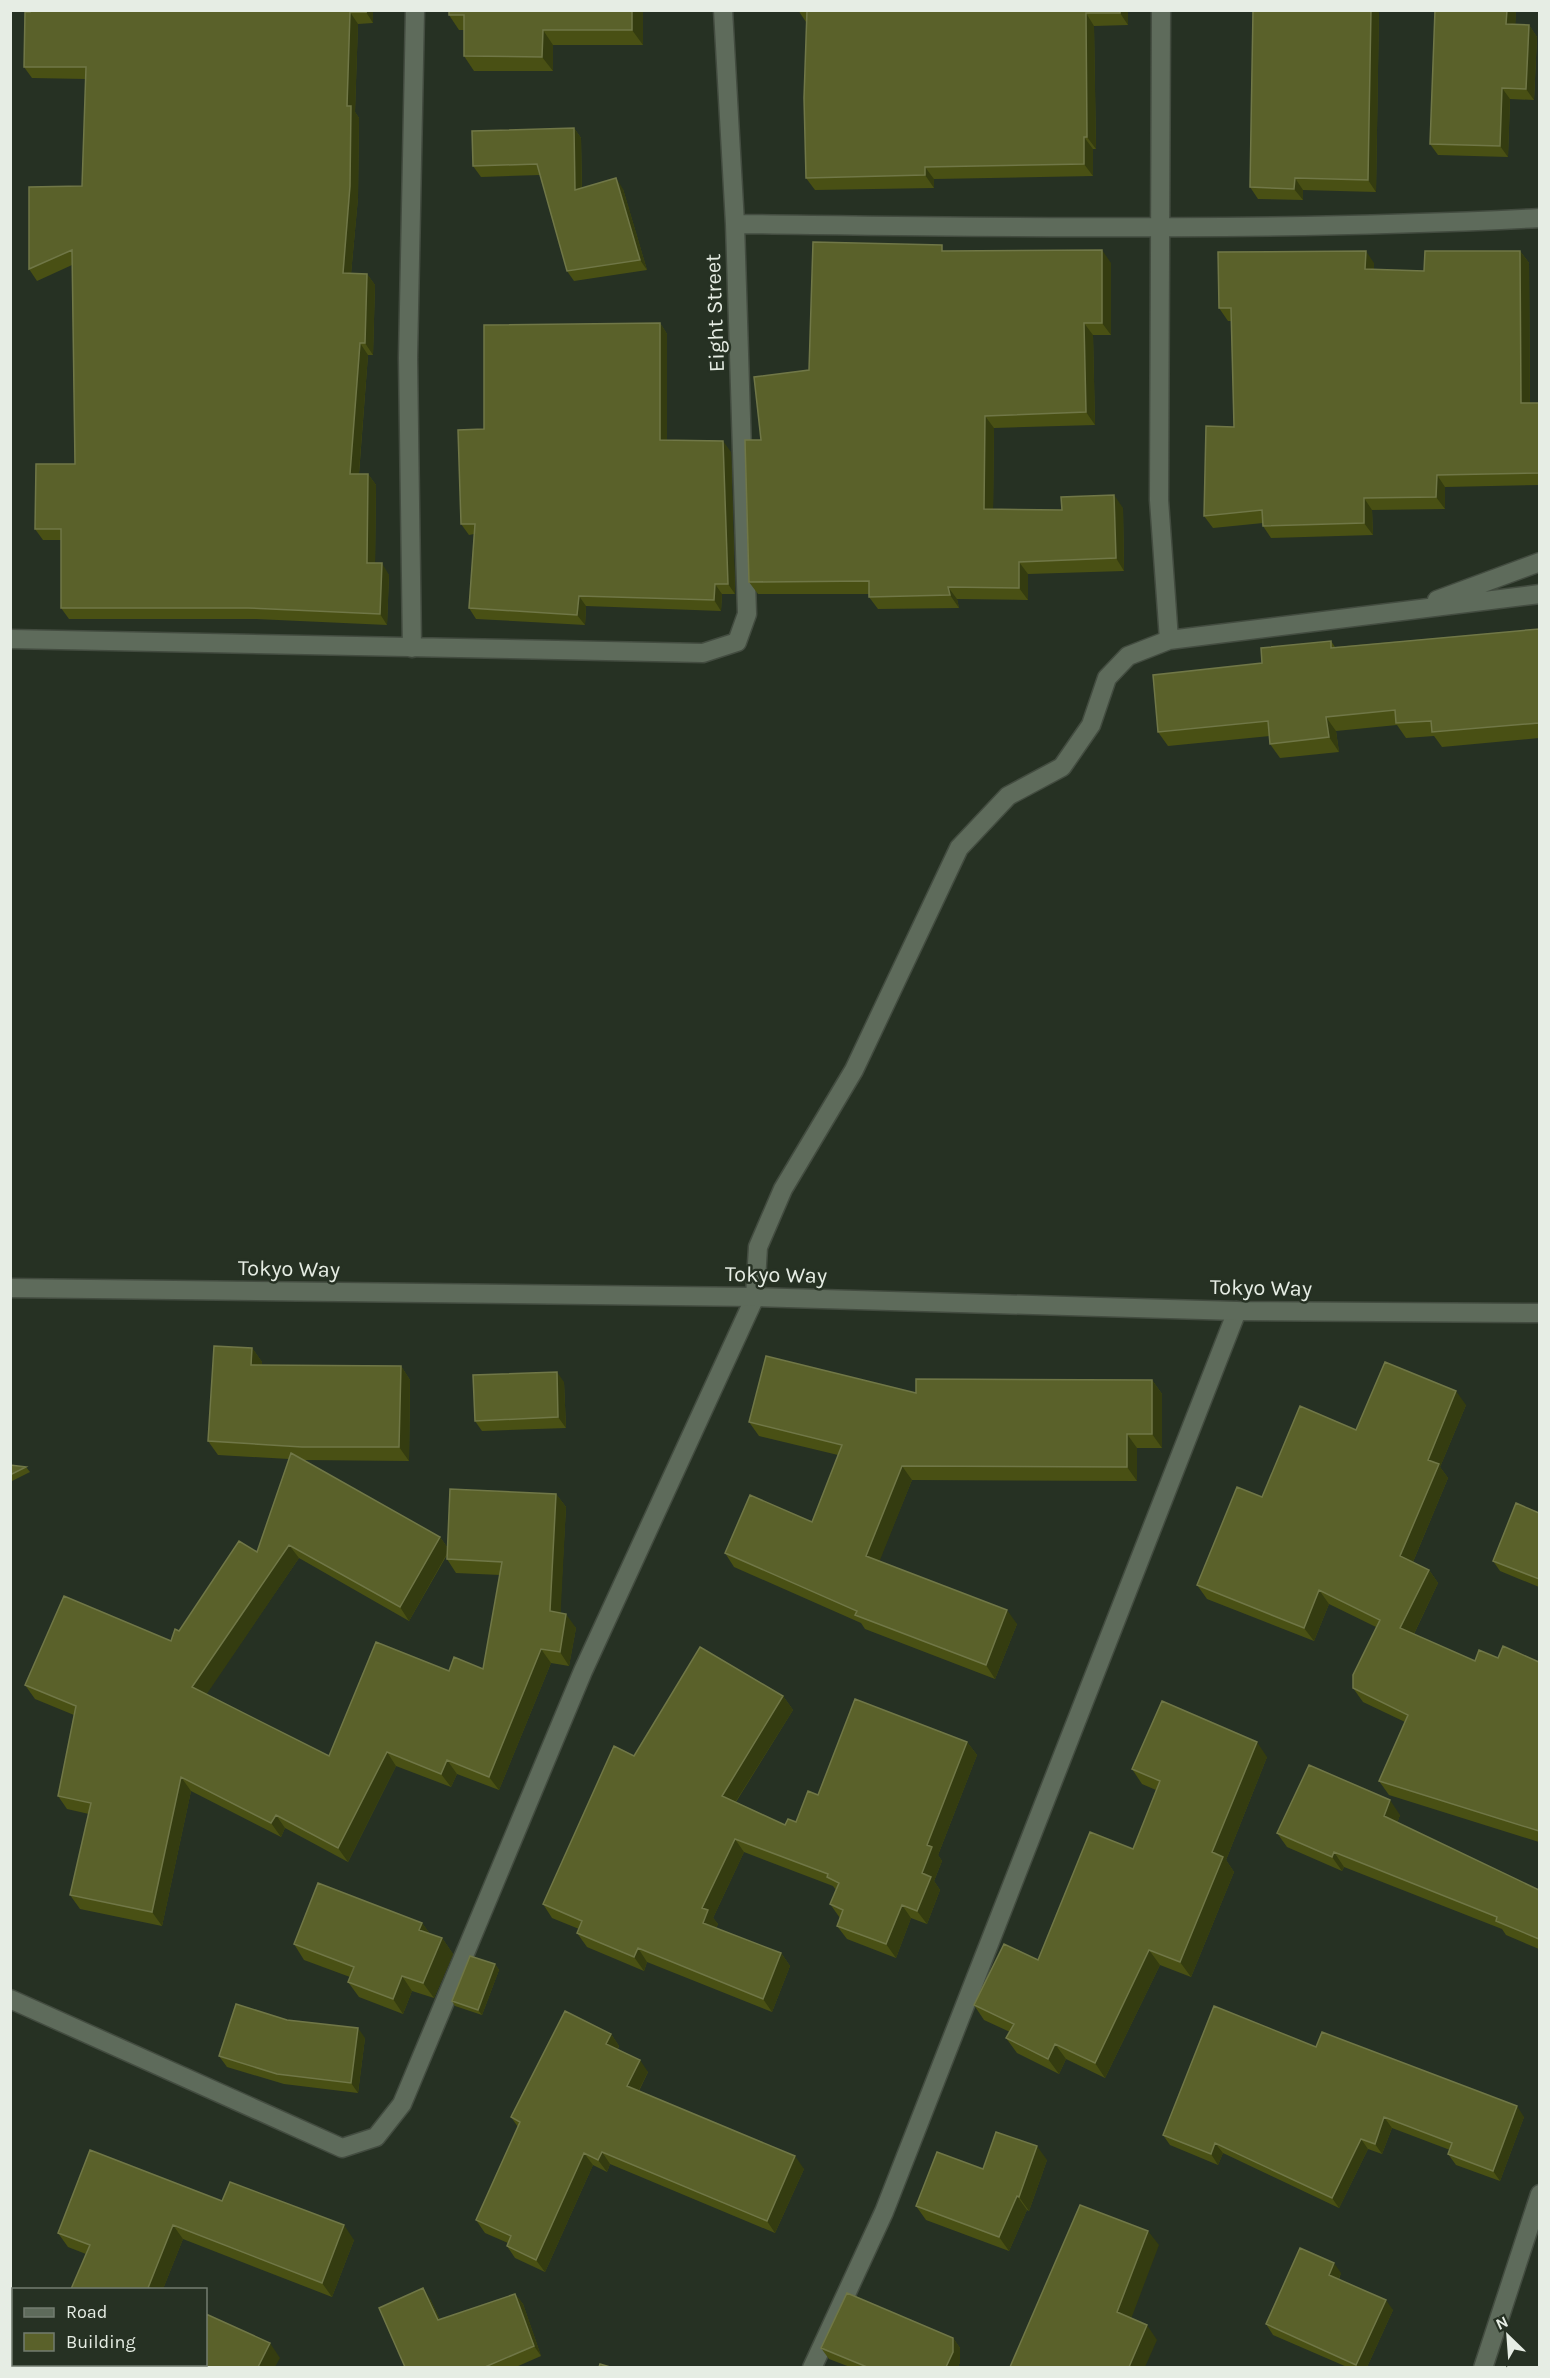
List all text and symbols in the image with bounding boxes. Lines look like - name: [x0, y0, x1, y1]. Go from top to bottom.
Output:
- street label: Eight Street: [700, 253, 730, 373]
- street label: Tokyo Way: [238, 1255, 340, 1283]
- street label: Tokyo Way: [725, 1261, 827, 1289]
- street label: Tokyo Way: [1210, 1274, 1312, 1302]
- legend: [12, 2288, 207, 2366]
- text: Road: [66, 2301, 107, 2323]
- north arrow: [1478, 2306, 1538, 2366]
- text: N: [1493, 2312, 1511, 2334]
- text: Building: [66, 2331, 136, 2353]

